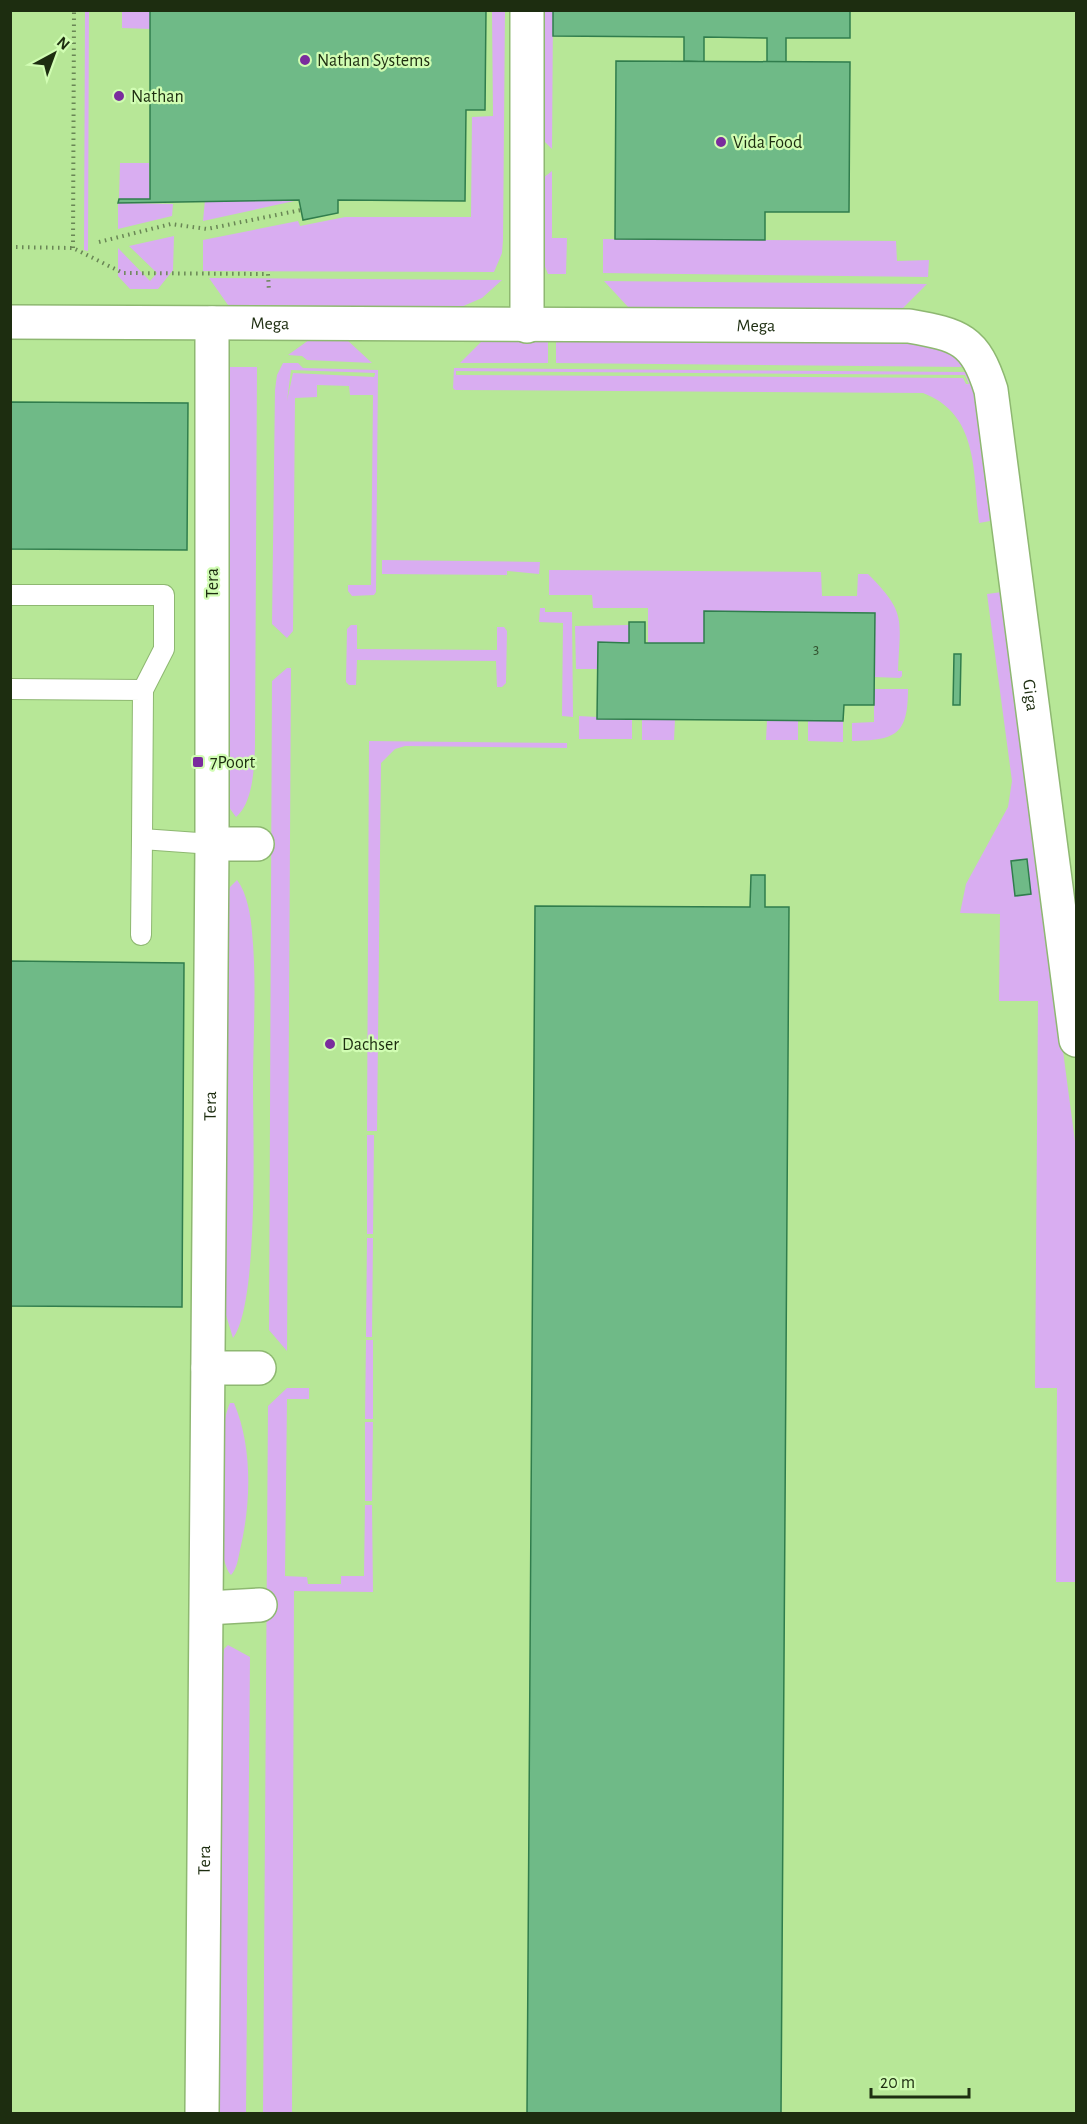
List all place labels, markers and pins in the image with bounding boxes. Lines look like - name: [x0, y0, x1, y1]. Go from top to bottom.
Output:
- place label: Nathan Systems: [317, 52, 430, 70]
- marker: Nathan Systems: [298, 53, 312, 67]
- place label: Nathan: [131, 88, 184, 106]
- marker: Nathan: [112, 89, 126, 103]
- place label: Vida Food: [733, 134, 802, 152]
- marker: Vida Food: [714, 135, 728, 149]
- place label: 7Poort: [210, 754, 255, 772]
- marker: 7Poort: [191, 755, 205, 769]
- place label: Dachser: [342, 1036, 399, 1054]
- marker: Dachser: [323, 1037, 337, 1051]

